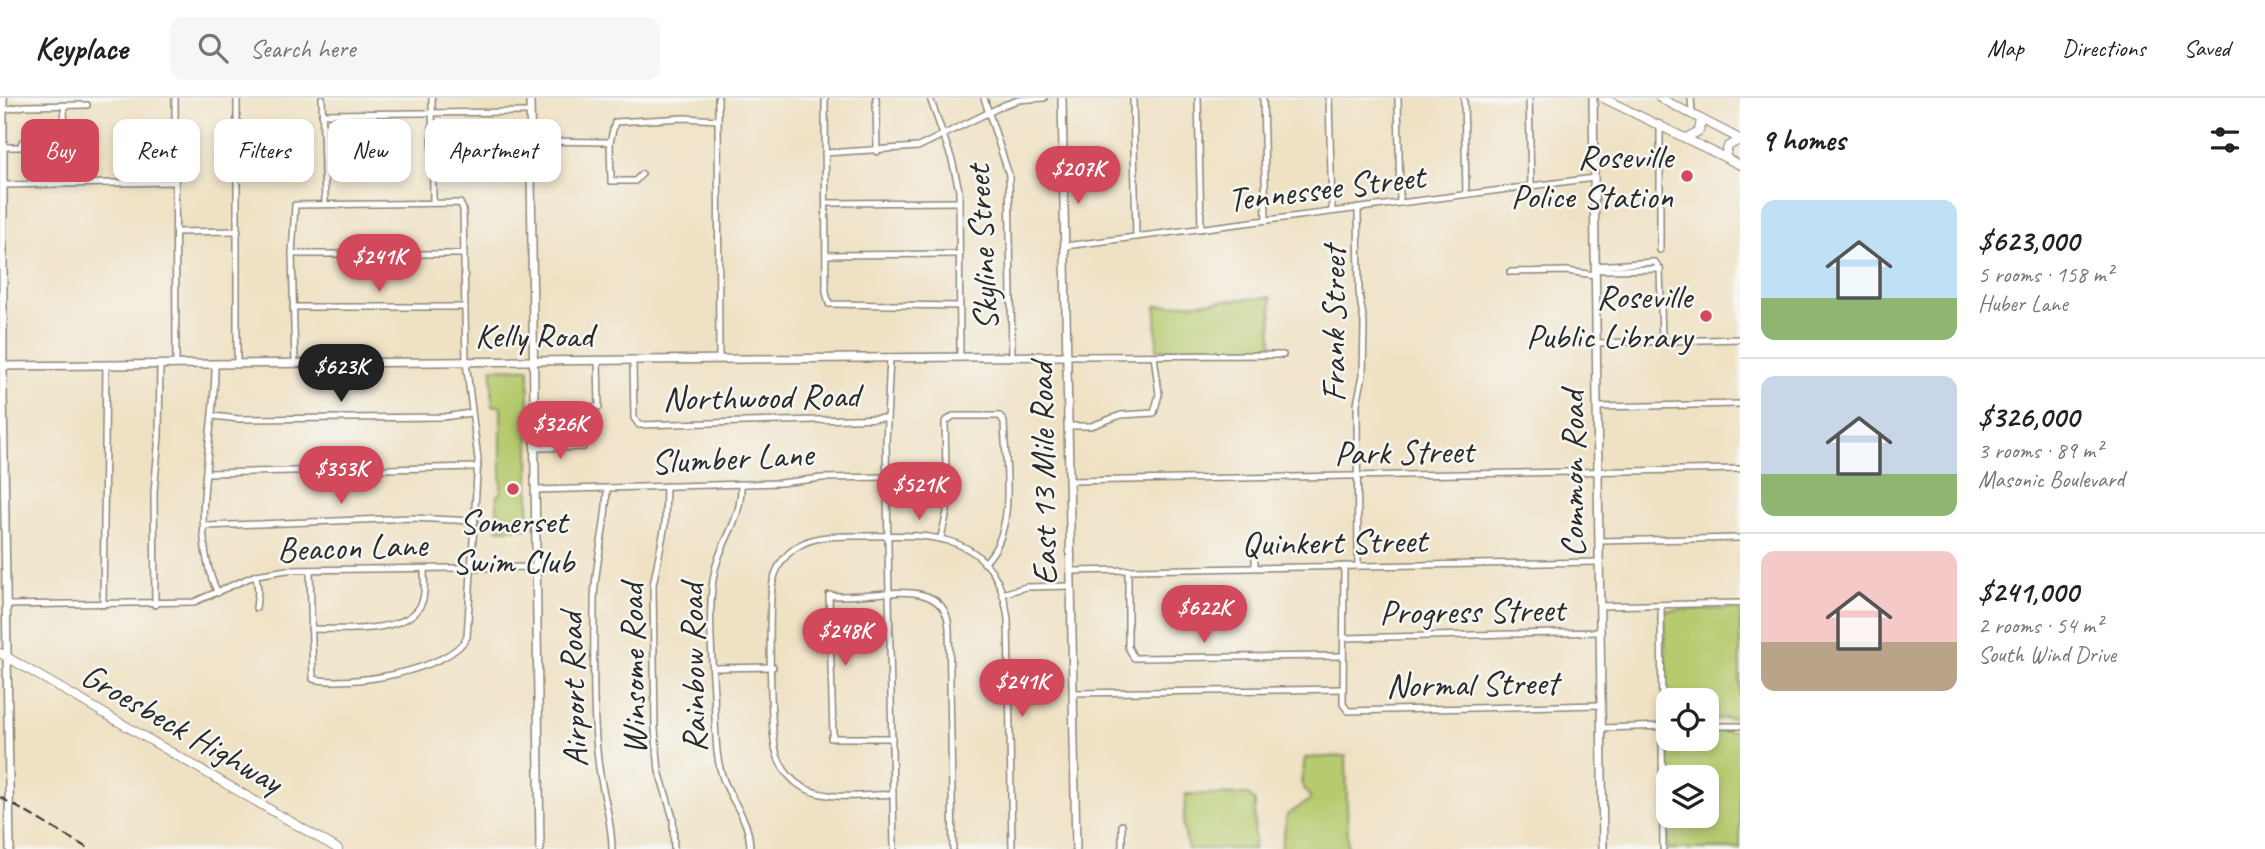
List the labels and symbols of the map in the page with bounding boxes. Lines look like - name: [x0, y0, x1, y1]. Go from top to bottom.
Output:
- place label: Roseville Police Station: [1511, 134, 1676, 219]
- pin: $207K: [1029, 146, 1127, 206]
- street label: Tennessee Street: [1225, 153, 1430, 222]
- street label: Skyline Street: [955, 161, 1009, 332]
- marker: Roseville Police Station: [1679, 168, 1695, 184]
- pin: $241K: [330, 234, 428, 294]
- street label: Frank Street: [1311, 242, 1356, 402]
- place label: Roseville Public Library: [1526, 274, 1695, 359]
- marker: Roseville Public Library: [1698, 308, 1714, 324]
- street label: Kelly Road: [475, 313, 598, 358]
- pin: $623K: [292, 344, 390, 404]
- street label: East 13 Mile Road: [1018, 357, 1067, 586]
- street label: Northwood Road: [662, 373, 865, 421]
- street label: Common Road: [1550, 386, 1595, 557]
- pin: $326K: [511, 402, 609, 461]
- street label: Park Street: [1334, 428, 1478, 476]
- street label: Slumber Lane: [650, 431, 817, 485]
- pin: $353K: [292, 446, 390, 506]
- pin: $521K: [870, 462, 968, 522]
- marker: Somerset Swim Club: [505, 481, 521, 497]
- place label: Somerset Swim Club: [452, 499, 576, 584]
- street label: Quinkert Street: [1241, 518, 1430, 566]
- street label: Beacon Lane: [276, 522, 430, 572]
- street label: Winsome Road: [609, 578, 657, 755]
- street label: Rainbow Road: [669, 578, 717, 753]
- pin: $622K: [1155, 586, 1253, 645]
- street label: Progress Street: [1379, 587, 1569, 635]
- street label: Airport Road: [548, 607, 598, 768]
- pin: $248K: [796, 608, 894, 668]
- street label: Groesbeck Highway: [73, 652, 293, 805]
- pin: $241K: [973, 660, 1071, 719]
- street label: Normal Street: [1386, 660, 1563, 708]

